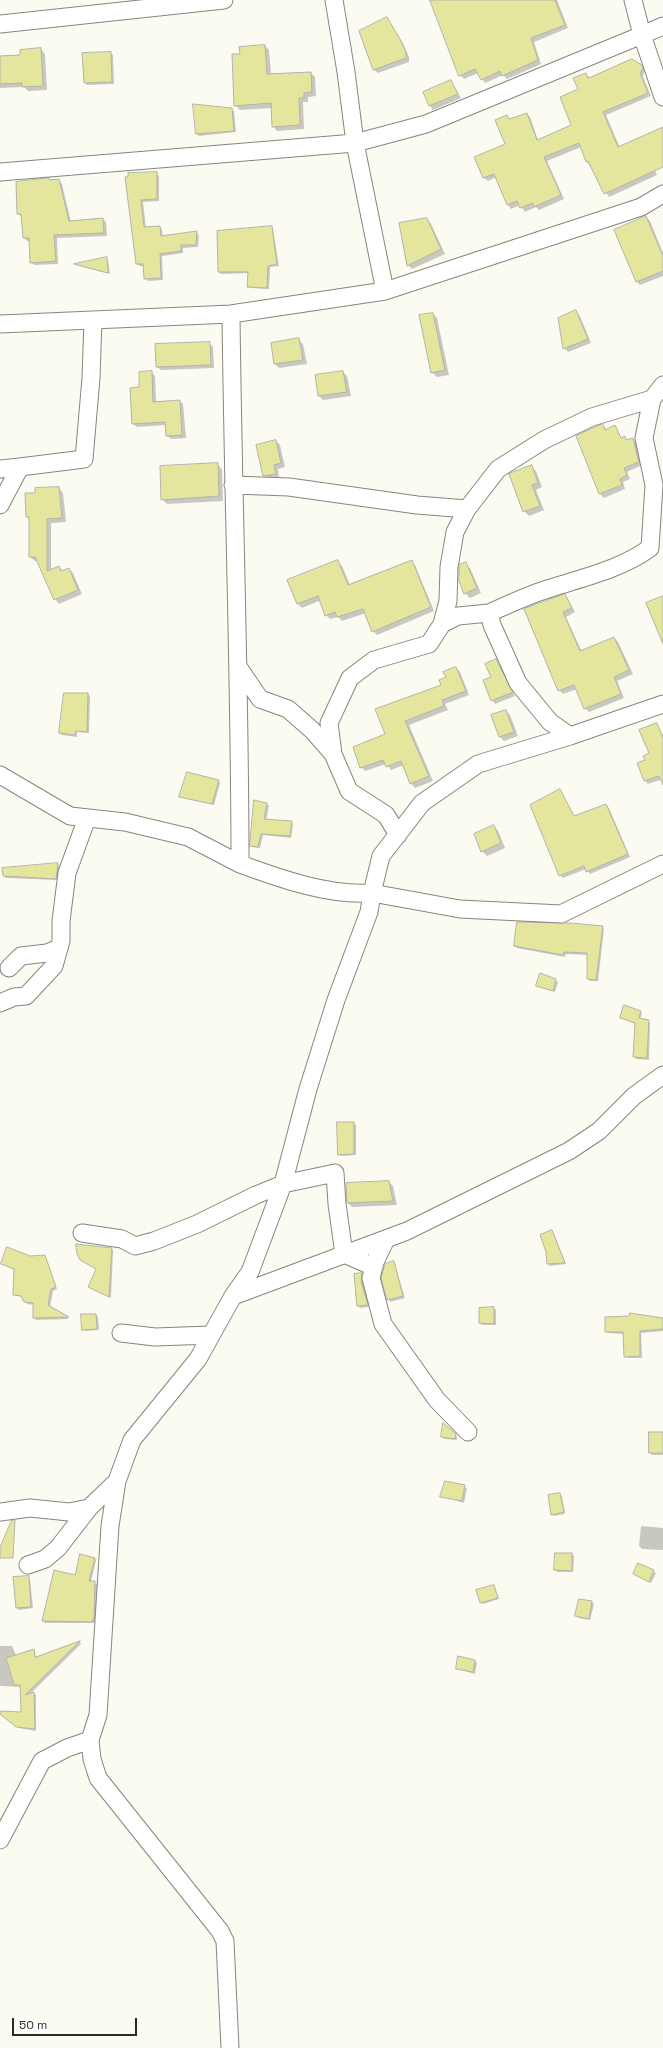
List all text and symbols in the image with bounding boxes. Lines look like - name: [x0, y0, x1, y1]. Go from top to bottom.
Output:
- scale bar: [14, 2010, 139, 2036]
- text: 50 m: [19, 2017, 47, 2033]

